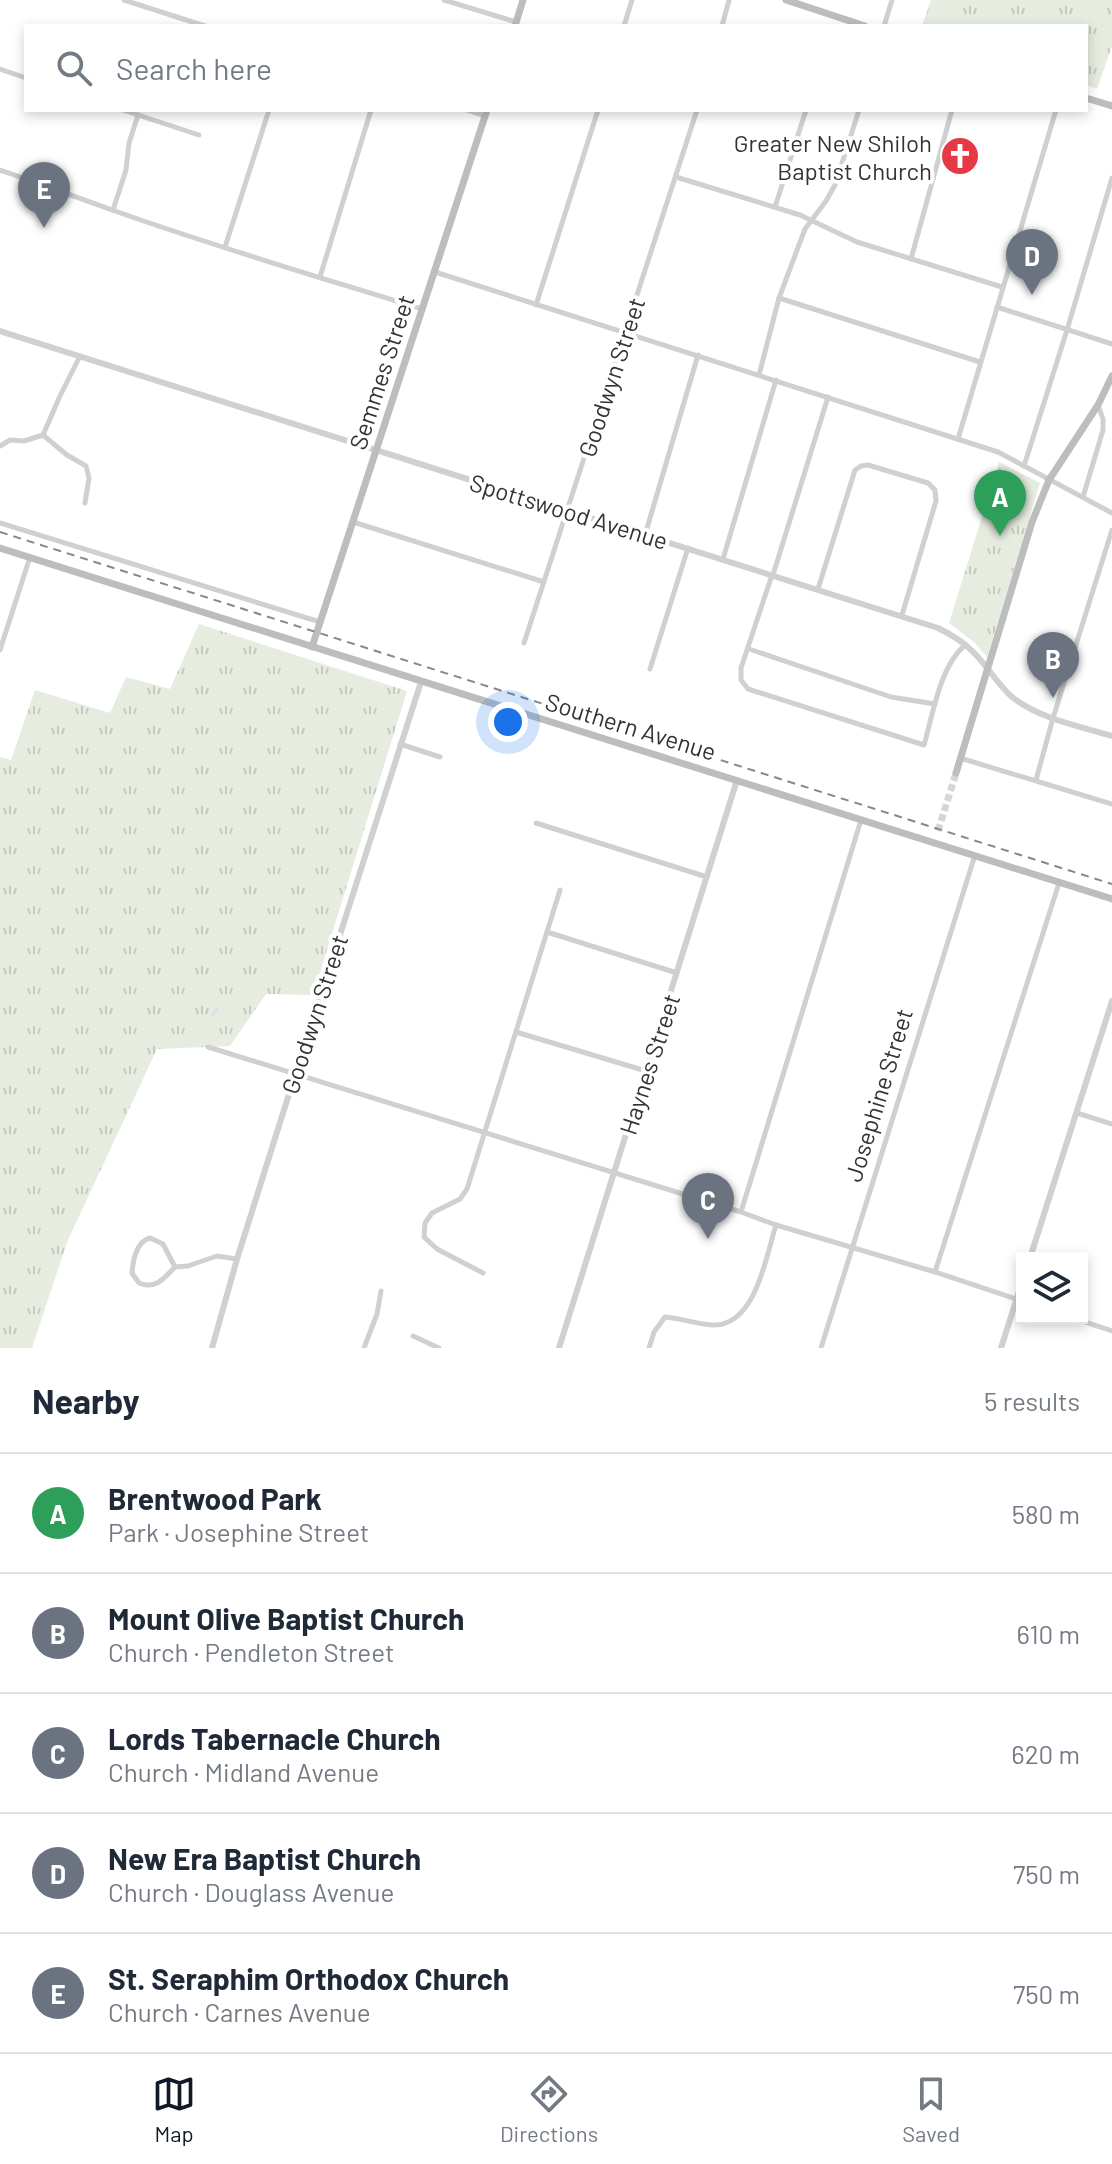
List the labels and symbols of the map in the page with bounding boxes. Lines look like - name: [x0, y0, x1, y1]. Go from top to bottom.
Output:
- place label: Greater New Shiloh Baptist Church: [734, 128, 932, 185]
- church icon: Greater New Shiloh Baptist Church: [939, 135, 981, 177]
- pin: E: [18, 162, 70, 228]
- pin: D: [1006, 229, 1058, 295]
- street label: Semmes Street: [342, 291, 420, 453]
- street label: Goodwyn Street: [572, 294, 650, 460]
- street label: Spottswood Avenue: [466, 467, 672, 555]
- pin: A: [974, 470, 1026, 536]
- pin: B: [1027, 632, 1079, 698]
- street label: Southern Avenue: [542, 686, 720, 766]
- your location: [488, 702, 528, 742]
- street label: Goodwyn Street: [275, 931, 353, 1097]
- street label: Haynes Street: [613, 990, 685, 1138]
- street label: Josephine Street: [838, 1005, 918, 1185]
- pin: C: [682, 1173, 734, 1239]

